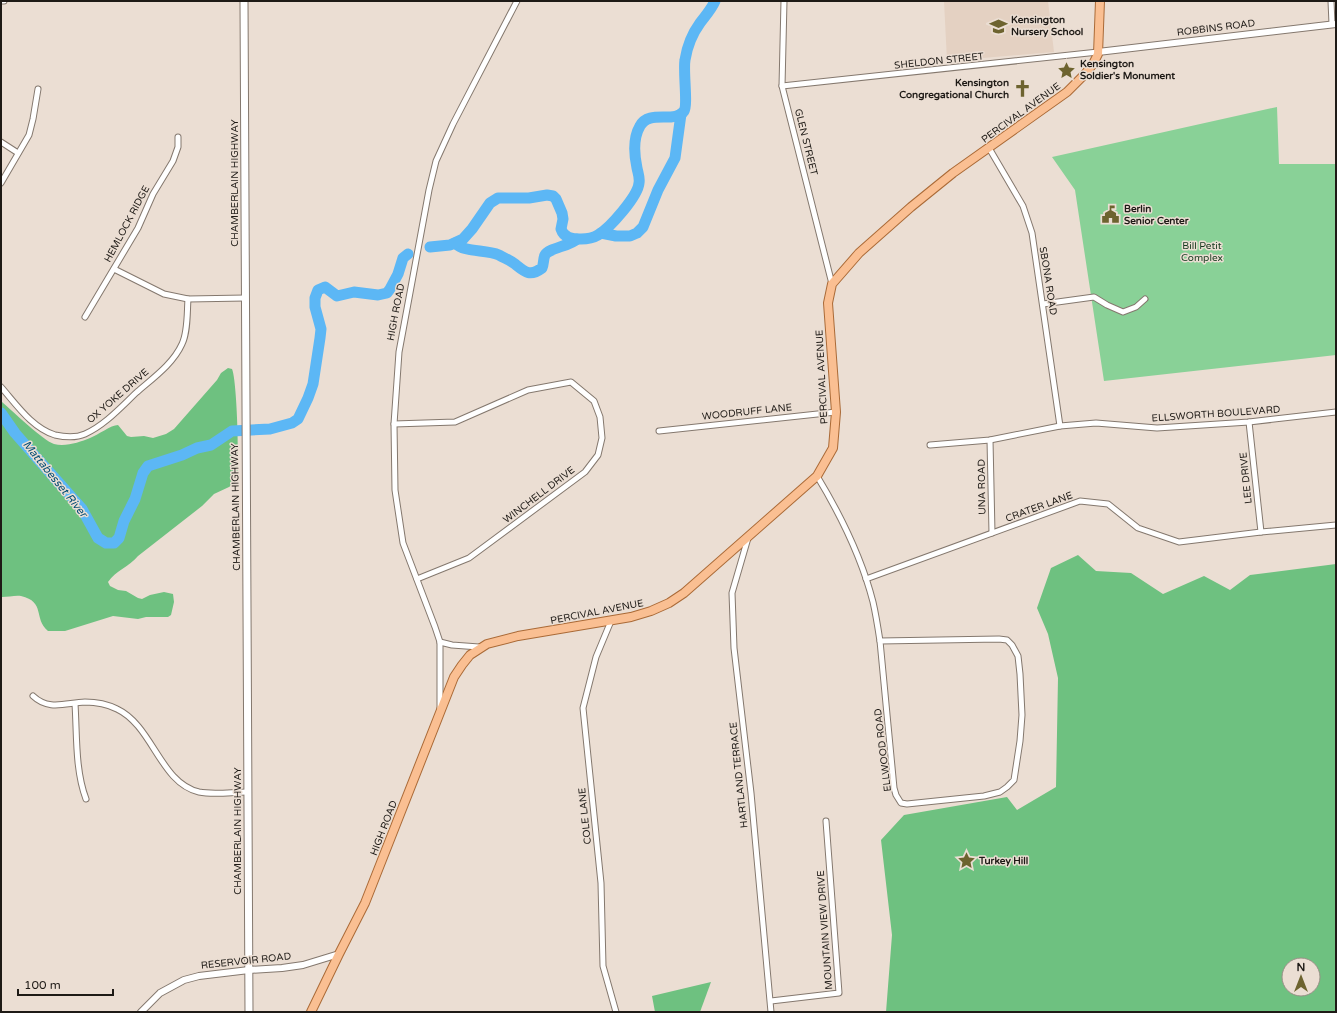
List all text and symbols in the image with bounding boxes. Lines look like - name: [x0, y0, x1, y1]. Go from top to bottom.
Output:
- place label: Kensington Nursery School: [1011, 14, 1083, 38]
- school or university icon: Kensington Nursery School: [988, 16, 1008, 36]
- street label: ROBBINS ROAD: [1176, 17, 1256, 39]
- street label: SHELDON STREET: [894, 50, 984, 72]
- place label: Kensington Soldier's Monument: [1080, 58, 1175, 82]
- place icon: Kensington Soldier's Monument: [1057, 60, 1077, 80]
- place label: Kensington Congregational Church: [899, 77, 1009, 101]
- church icon: Kensington Congregational Church: [1012, 79, 1032, 99]
- street label: PERCIVAL AVENUE: [979, 80, 1063, 146]
- street label: GLEN STREET: [792, 107, 820, 177]
- street label: CHAMBERLAIN HIGHWAY: [229, 119, 241, 247]
- street label: HEMLOCK RIDGE: [102, 184, 152, 264]
- place label: Berlin Senior Center: [1124, 203, 1189, 227]
- public building icon: Berlin Senior Center: [1101, 205, 1121, 225]
- park label: Bill Petit Complex: [1181, 240, 1223, 264]
- street label: SBONA ROAD: [1037, 246, 1059, 316]
- street label: HIGH ROAD: [385, 282, 407, 342]
- street label: PERCIVAL AVENUE: [814, 329, 830, 425]
- street label: OX YOKE DRIVE: [85, 366, 151, 426]
- street label: WOODRUFF LANE: [701, 401, 793, 423]
- street label: ELLSWORTH BOULEVARD: [1151, 404, 1281, 424]
- water label: Mattabesset River: [20, 438, 91, 521]
- street label: CHAMBERLAIN HIGHWAY: [229, 443, 243, 571]
- street label: LEE DRIVE: [1237, 452, 1255, 504]
- street label: UNA ROAD: [976, 459, 988, 515]
- street label: WINCHELL DRIVE: [501, 464, 577, 526]
- street label: CRATER LANE: [1004, 489, 1074, 525]
- street label: PERCIVAL AVENUE: [549, 597, 645, 627]
- street label: ELLWOOD ROAD: [872, 708, 894, 792]
- street label: HARTLAND TERRACE: [727, 721, 751, 829]
- street label: CHAMBERLAIN HIGHWAY: [232, 767, 244, 895]
- street label: COLE LANE: [576, 787, 594, 845]
- street label: HIGH ROAD: [368, 799, 400, 857]
- place icon: Turkey Hill: [956, 851, 976, 871]
- place label: Turkey Hill: [978, 855, 1028, 867]
- street label: MOUNTAIN VIEW DRIVE: [815, 870, 835, 990]
- street label: RESERVOIR ROAD: [200, 950, 292, 972]
- north arrow: [1281, 957, 1321, 997]
- text: N: [1297, 961, 1305, 974]
- scale bar: [18, 971, 113, 997]
- text: 100 m: [24, 978, 61, 992]

